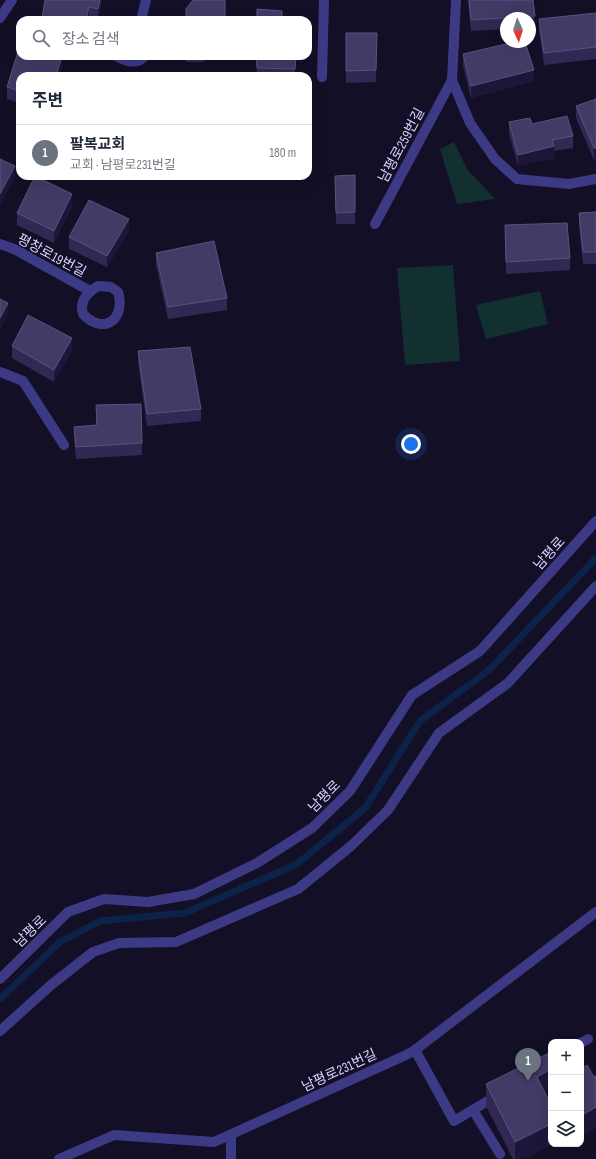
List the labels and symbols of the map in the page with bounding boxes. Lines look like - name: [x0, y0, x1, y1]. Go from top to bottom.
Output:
- north arrow: [500, 12, 536, 48]
- street label: 남평로259번길: [375, 105, 428, 185]
- street label: 평창로19번길: [14, 230, 89, 281]
- your location: [401, 434, 421, 454]
- street label: 남평로: [530, 533, 569, 573]
- street label: 남평로: [305, 777, 344, 816]
- street label: 남평로: [11, 912, 50, 951]
- street label: 남평로231번길: [299, 1046, 379, 1095]
- pin: 1: [515, 1048, 541, 1081]

